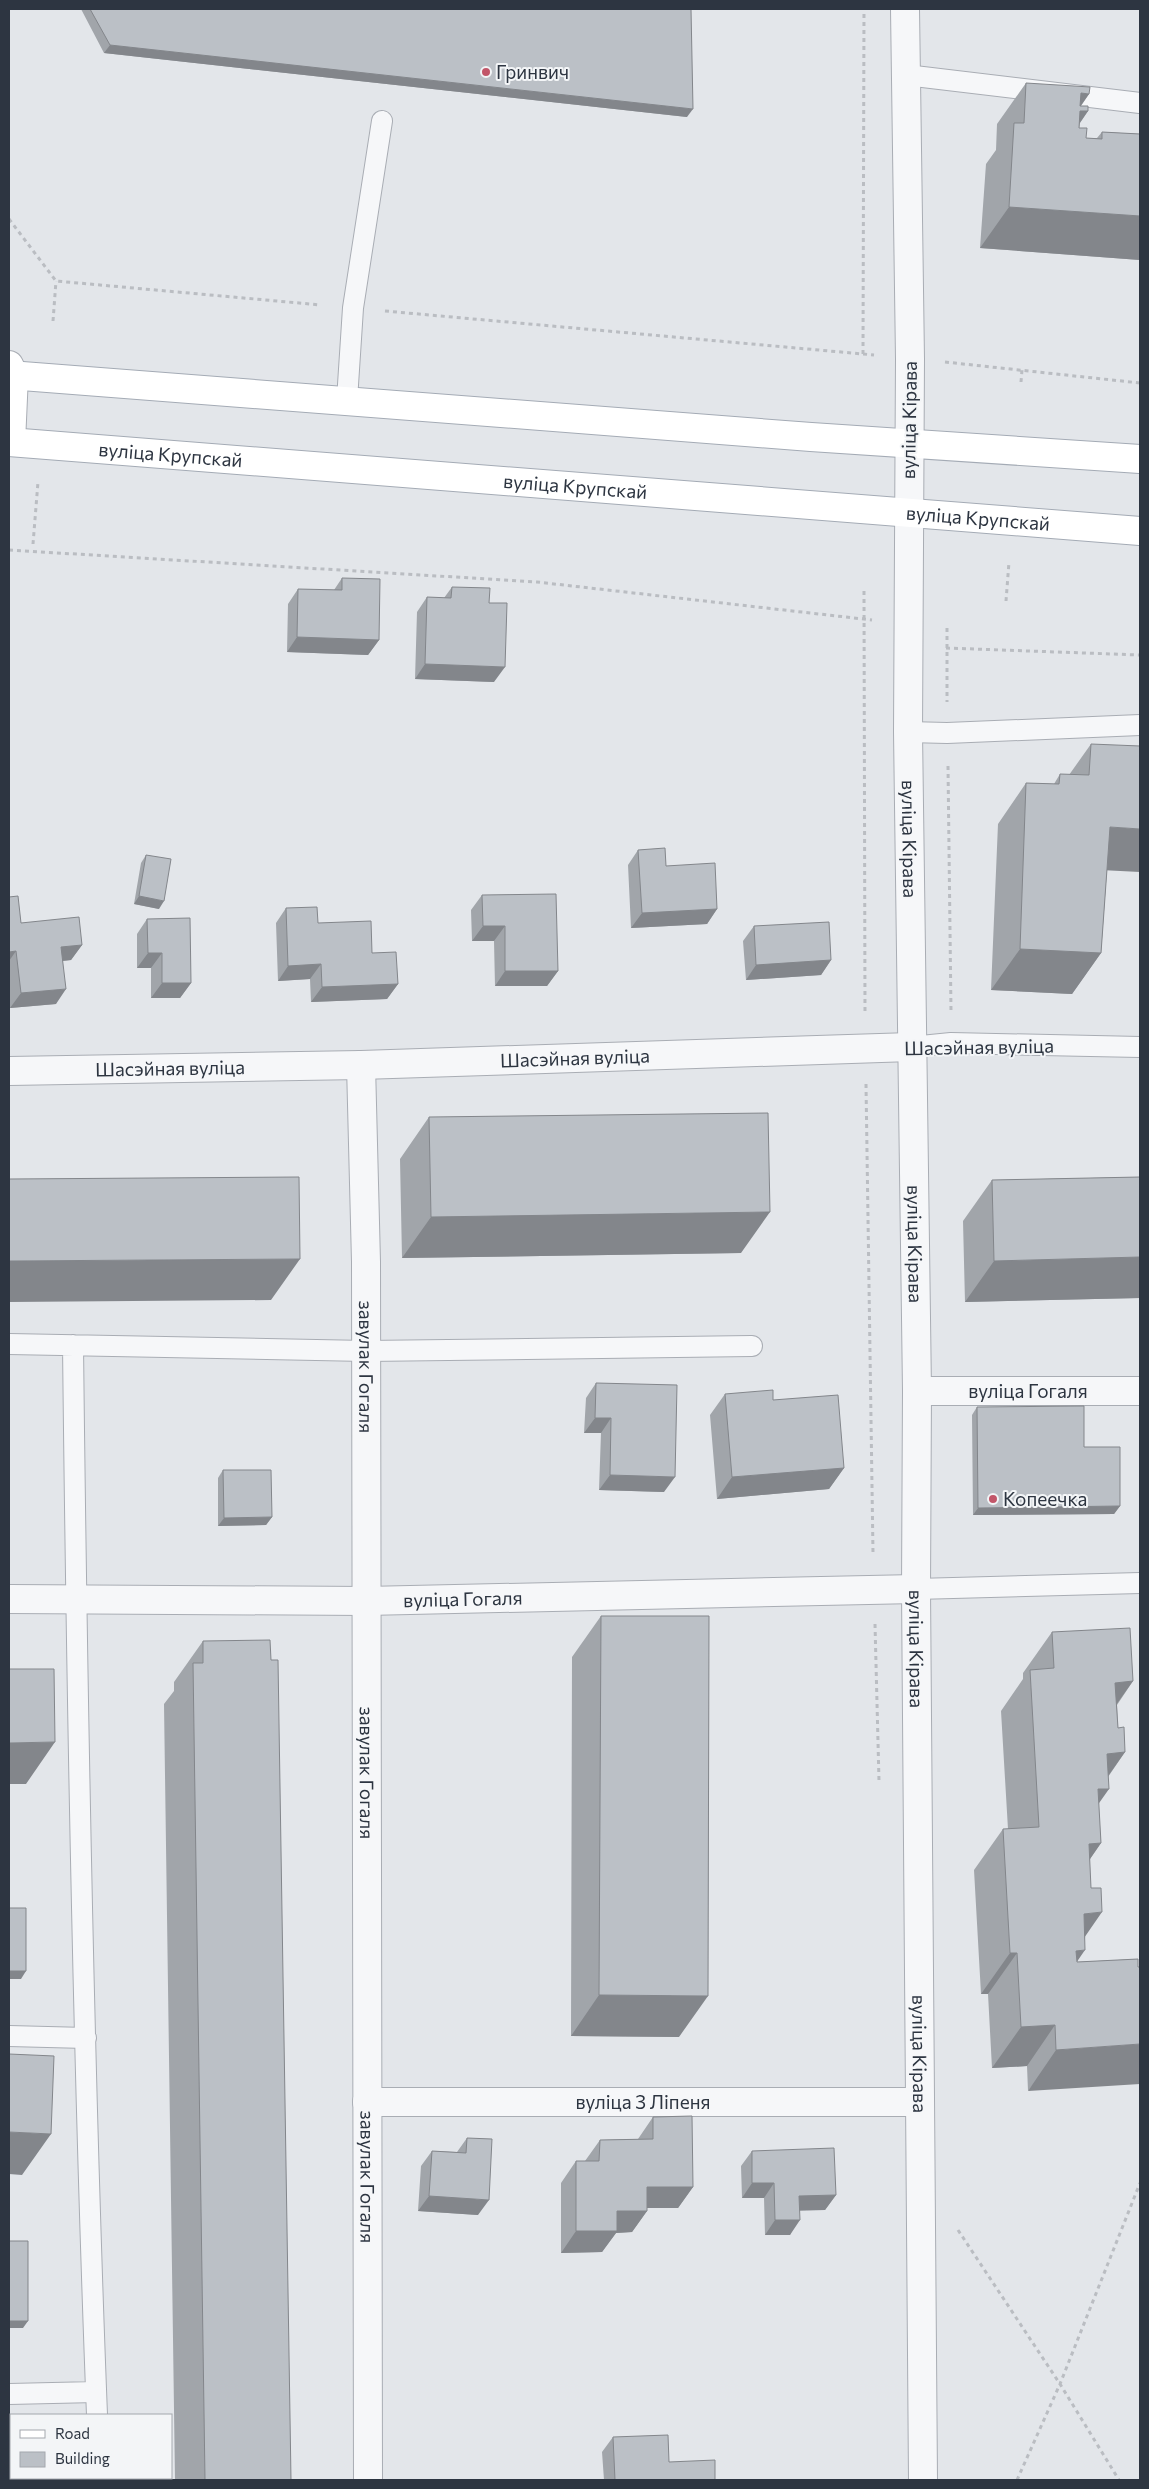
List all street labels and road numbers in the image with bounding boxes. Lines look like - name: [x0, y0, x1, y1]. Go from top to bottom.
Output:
- street label: вуліца Кірава: [896, 361, 921, 479]
- street label: вуліца Крупскай: [98, 437, 243, 471]
- street label: вуліца Крупскай: [502, 469, 648, 503]
- street label: вуліца Крупскай: [905, 501, 1051, 535]
- street label: вуліца Кірава: [898, 780, 922, 898]
- street label: Шасэйная вуліца: [904, 1034, 1054, 1059]
- street label: Шасэйная вуліца: [500, 1044, 650, 1071]
- street label: Шасэйная вуліца: [95, 1055, 245, 1081]
- street label: вуліца Кірава: [903, 1185, 928, 1303]
- street label: завулак Гогаля: [355, 1301, 378, 1433]
- street label: вуліца Гогаля: [968, 1379, 1088, 1402]
- street label: вуліца Гогаля: [403, 1586, 523, 1611]
- street label: вуліца Кірава: [905, 1590, 929, 1708]
- street label: завулак Гогаля: [356, 1707, 379, 1839]
- street label: вуліца Кірава: [908, 1995, 932, 2113]
- street label: вуліца 3 Ліпеня: [575, 2090, 711, 2113]
- street label: завулак Гогаля: [356, 2111, 380, 2243]

